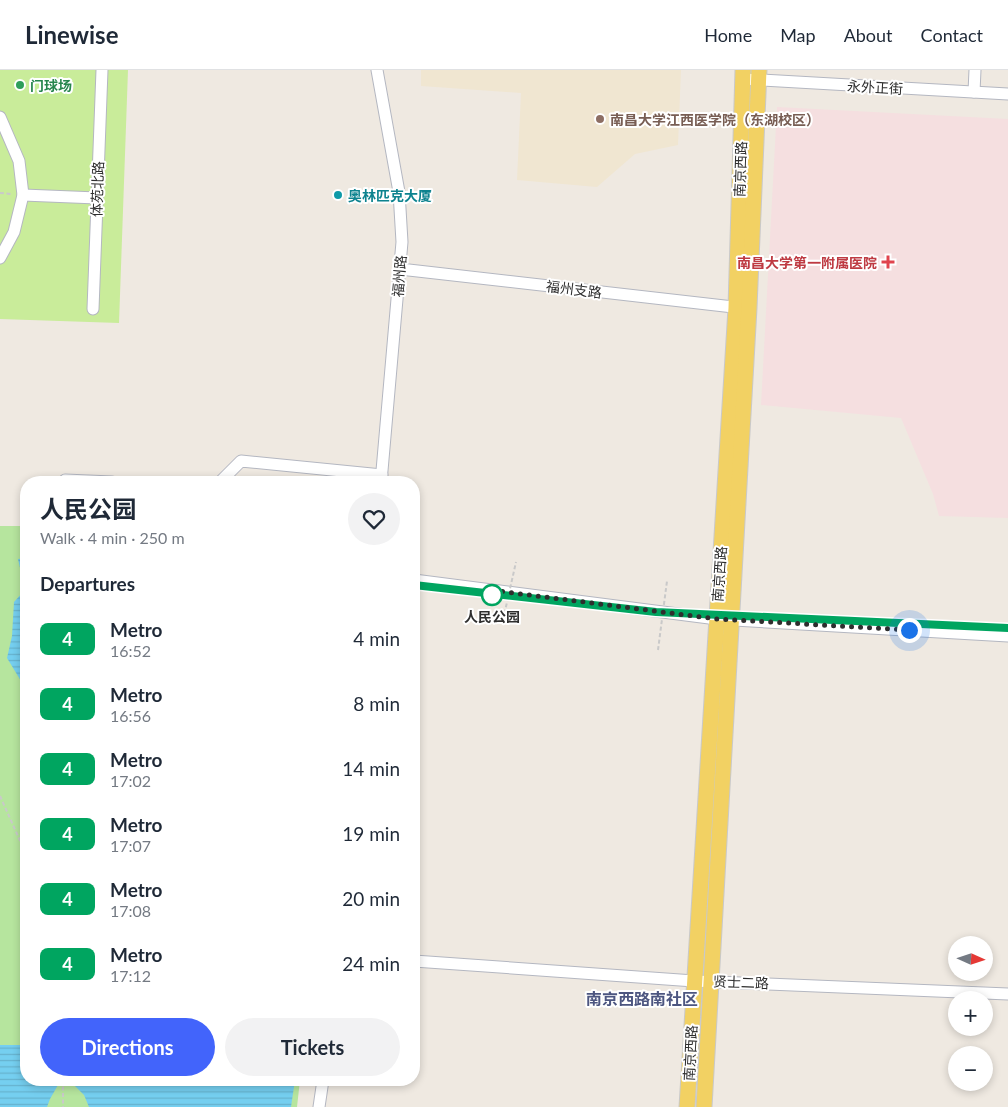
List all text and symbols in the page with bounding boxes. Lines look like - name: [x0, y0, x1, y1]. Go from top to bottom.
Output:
- text: Linewise: [25, 20, 118, 49]
- text: Home: [704, 24, 752, 46]
- text: Map: [780, 24, 816, 46]
- text: About: [844, 24, 893, 46]
- text: Contact: [921, 24, 983, 46]
- place label: 门球场: [30, 77, 72, 94]
- street label: 永外正街: [847, 77, 903, 97]
- marker: 门球场: [14, 79, 26, 91]
- place label: 南昌大学江西医学院（东湖校区）: [610, 111, 820, 128]
- marker: 南昌大学江西医学院（东湖校区）: [594, 113, 606, 125]
- street label: 南京西路: [731, 141, 749, 197]
- street label: 体苑北路: [88, 161, 106, 217]
- place label: 奥林匹克大厦: [348, 187, 432, 204]
- marker: 奥林匹克大厦: [332, 189, 344, 201]
- street label: 福州路: [389, 254, 409, 298]
- place label: 南昌大学第一附属医院: [737, 254, 877, 271]
- marker: 南昌大学第一附属医院: [881, 255, 895, 269]
- street label: 福州支路: [545, 277, 603, 301]
- button: heart: [348, 493, 400, 545]
- text: 人民公园: [40, 494, 136, 523]
- text: Walk · 4 min · 250 m: [40, 528, 185, 547]
- street label: 南京西路: [709, 545, 729, 603]
- text: Departures: [40, 572, 135, 595]
- marker: 人民公园: [481, 584, 503, 606]
- place label: 人民公园: [464, 608, 520, 625]
- text: Metro: [110, 618, 163, 641]
- your location: [897, 618, 922, 643]
- text: 4 min: [353, 627, 400, 650]
- text: 4: [62, 628, 73, 650]
- text: 16:52: [110, 641, 151, 660]
- text: Metro: [110, 683, 163, 706]
- text: 8 min: [353, 692, 400, 715]
- text: 4: [62, 693, 73, 715]
- text: 16:56: [110, 706, 151, 725]
- text: Metro: [110, 748, 163, 771]
- text: 14 min: [342, 757, 400, 780]
- text: 4: [62, 758, 73, 780]
- text: 17:02: [110, 771, 151, 790]
- text: Metro: [110, 813, 163, 836]
- text: 19 min: [342, 822, 400, 845]
- text: 4: [62, 823, 73, 845]
- text: 17:07: [110, 836, 151, 855]
- text: Metro: [110, 878, 163, 901]
- text: 20 min: [342, 887, 400, 910]
- text: 4: [62, 888, 73, 910]
- text: 17:08: [110, 901, 151, 920]
- north arrow: [948, 936, 992, 981]
- map controls: [948, 936, 993, 1091]
- text: Metro: [110, 943, 163, 966]
- text: 24 min: [342, 952, 400, 975]
- text: 4: [62, 953, 73, 975]
- text: 17:12: [110, 966, 151, 985]
- street label: 贤士二路: [713, 973, 769, 991]
- district label: 南京西路南社区: [586, 989, 698, 1008]
- button: +: [948, 991, 993, 1036]
- button: Directions: [40, 1018, 215, 1076]
- button: Tickets: [225, 1018, 400, 1076]
- street label: 南京西路: [680, 1025, 700, 1081]
- button: −: [948, 1046, 993, 1091]

